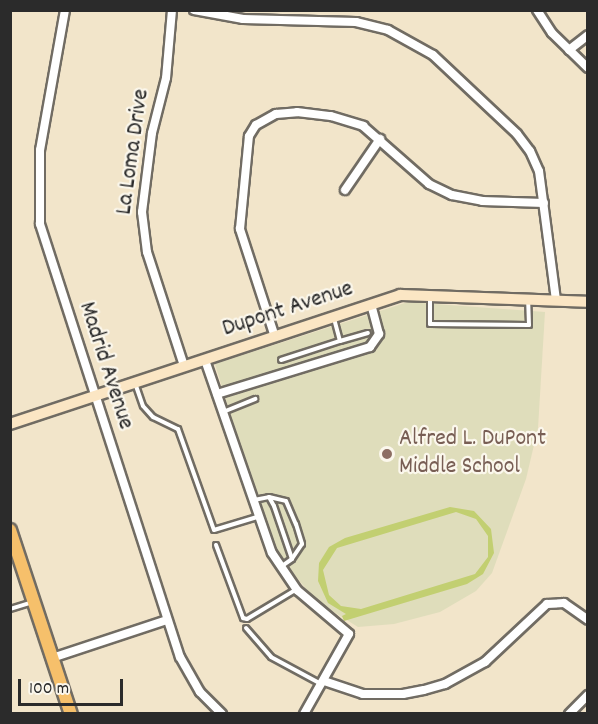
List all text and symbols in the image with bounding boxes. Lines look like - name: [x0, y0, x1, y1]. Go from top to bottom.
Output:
- street label: La Loma Drive: [111, 87, 157, 217]
- street label: Dupont Avenue: [219, 275, 357, 345]
- street label: Madrid Avenue: [71, 299, 139, 433]
- place label: Alfred L. DuPont Middle School: [399, 426, 546, 482]
- marker: Alfred L. DuPont Middle School: [380, 447, 394, 461]
- scale bar: [21, 667, 126, 705]
- text: 100 m: [29, 677, 69, 702]

